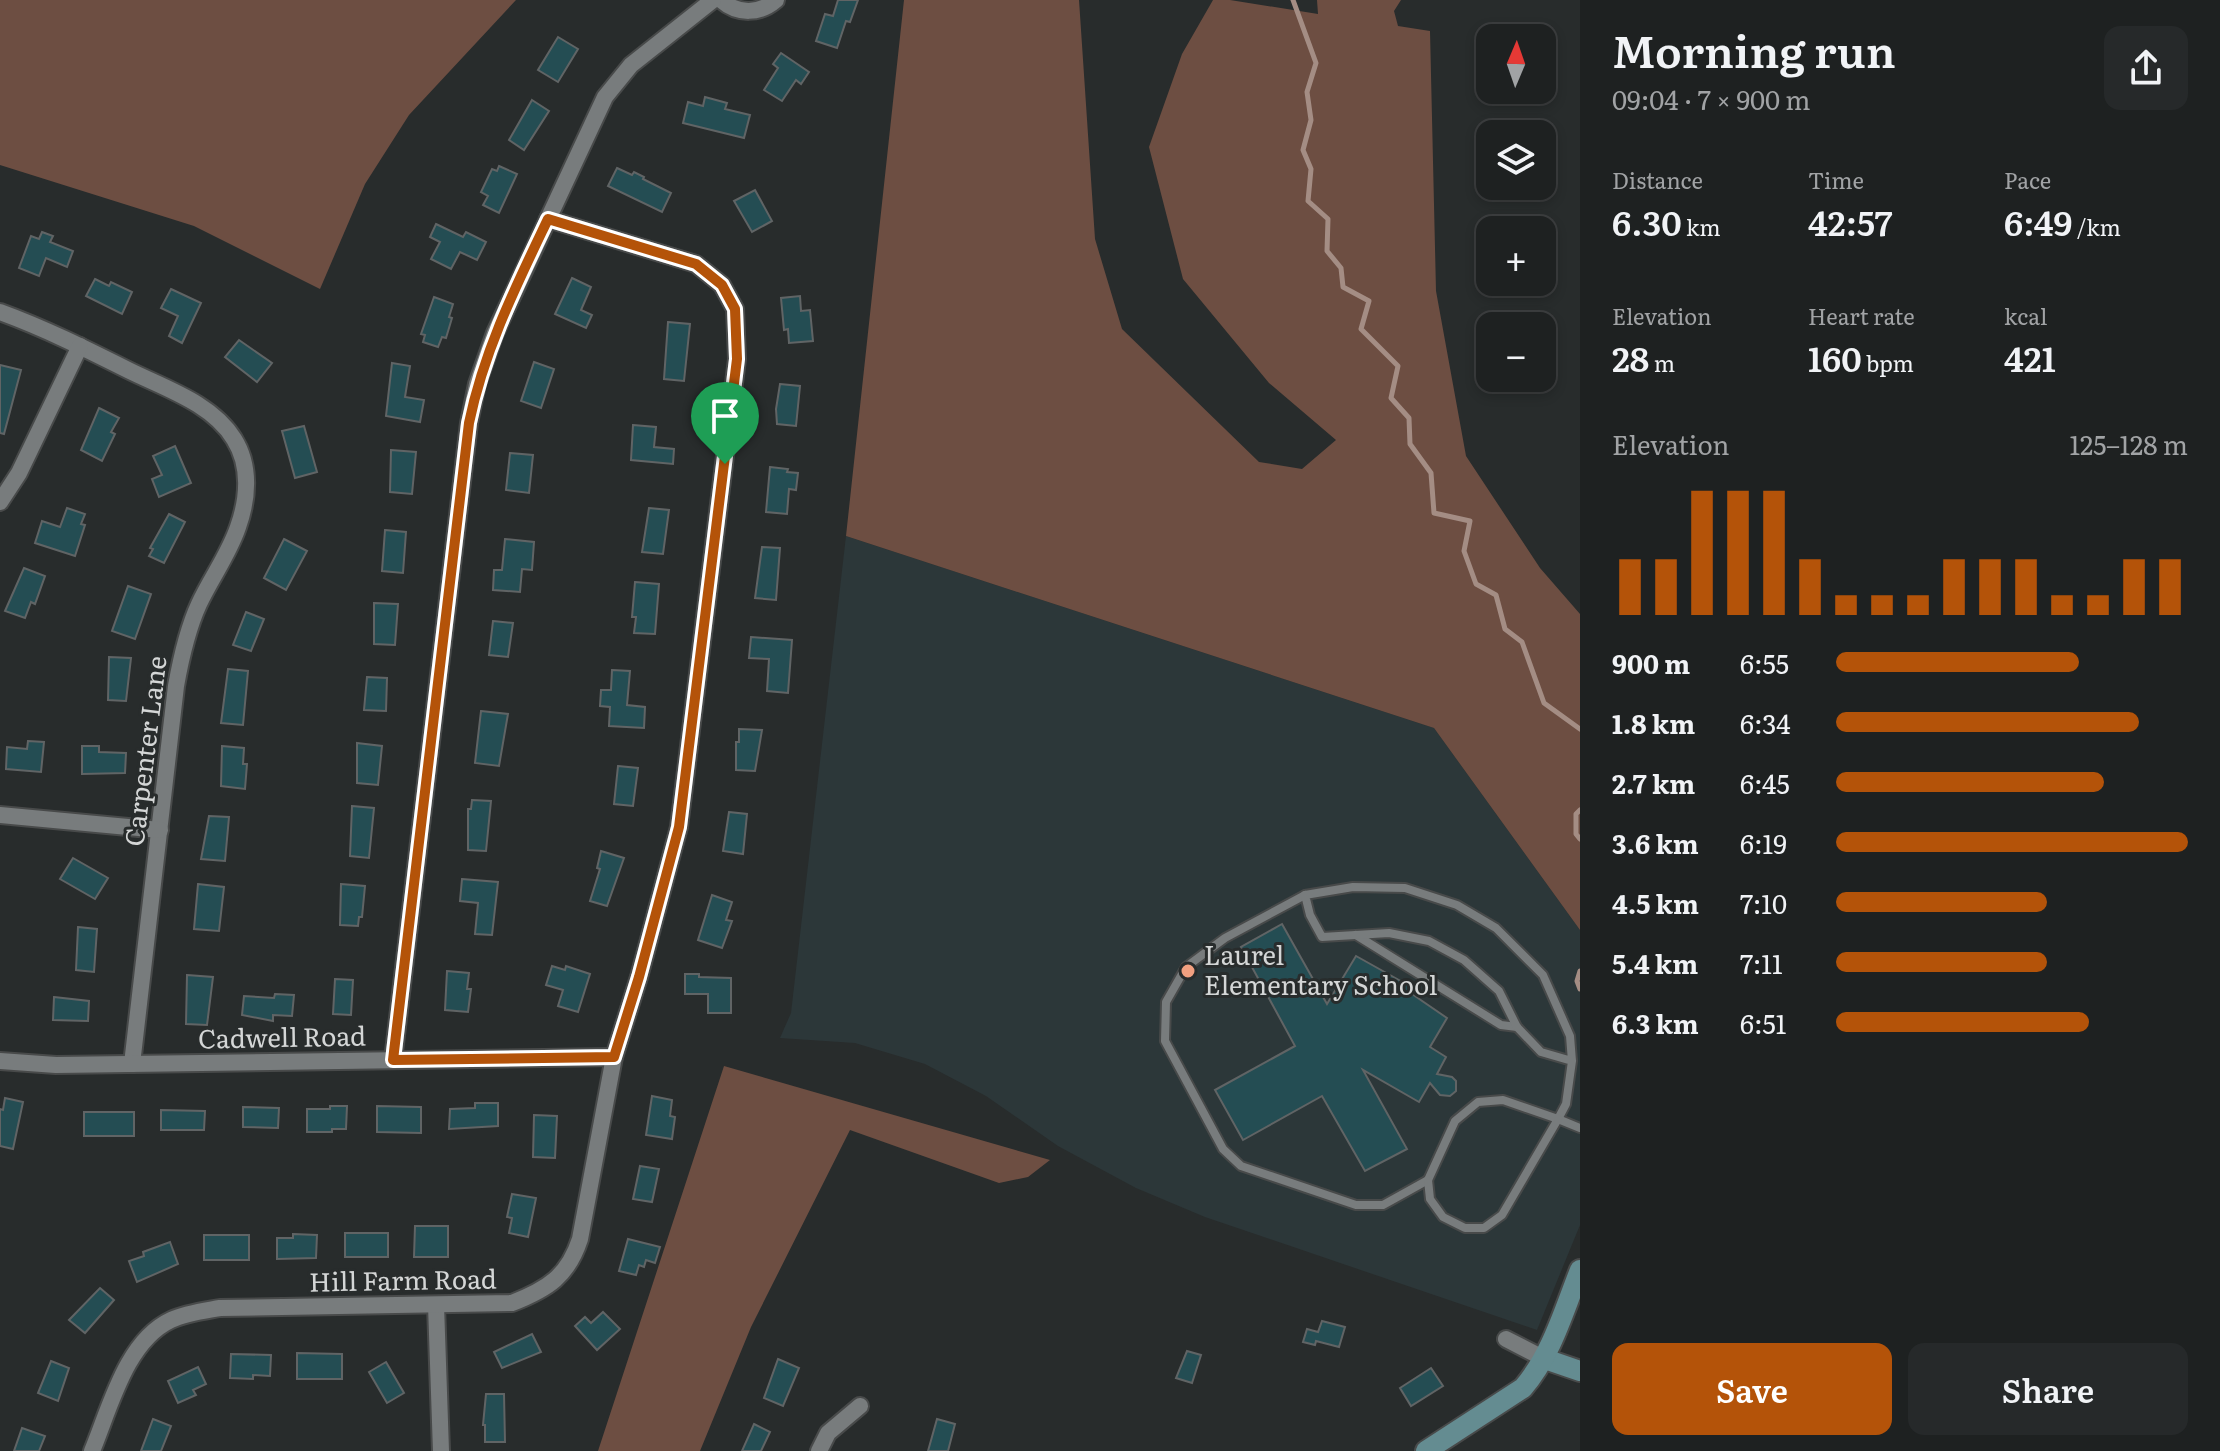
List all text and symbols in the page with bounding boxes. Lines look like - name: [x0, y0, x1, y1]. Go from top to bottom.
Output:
- text: Morning run: [1612, 16, 1896, 82]
- north arrow: [1476, 24, 1556, 104]
- map controls: [1476, 24, 1556, 392]
- button: share: [2104, 26, 2188, 110]
- text: 09:04 · 7 × 900 m: [1612, 79, 1810, 118]
- button: layers: [1476, 120, 1556, 200]
- text: Distance: [1612, 163, 1703, 196]
- text: Time: [1808, 163, 1864, 196]
- text: Pace: [2004, 163, 2051, 196]
- text: 6.30: [1612, 196, 1682, 246]
- text: 42:57: [1808, 196, 1892, 246]
- text: 6:49: [2004, 196, 2072, 246]
- text: km: [1682, 210, 1721, 243]
- text: /km: [2072, 210, 2121, 243]
- button: +: [1476, 216, 1556, 296]
- text: Elevation: [1612, 299, 1711, 332]
- text: Heart rate: [1808, 299, 1915, 332]
- text: kcal: [2004, 299, 2047, 332]
- button: −: [1476, 312, 1556, 392]
- text: 28: [1612, 332, 1649, 382]
- text: 160: [1808, 332, 1862, 382]
- text: 421: [2004, 332, 2056, 382]
- text: m: [1649, 346, 1675, 379]
- text: bpm: [1862, 346, 1914, 379]
- pin: [691, 382, 759, 464]
- icon: arrive: [703, 394, 747, 438]
- text: Elevation: [1612, 424, 1730, 463]
- text: 125–128 m: [2070, 424, 2188, 463]
- text: 900 m: [1612, 643, 1690, 682]
- text: 6:55: [1740, 643, 1789, 682]
- street label: Carpenter Lane: [112, 653, 175, 848]
- text: 1.8 km: [1612, 703, 1695, 742]
- text: 6:34: [1740, 703, 1791, 742]
- text: 2.7 km: [1612, 763, 1695, 802]
- text: 6:45: [1740, 763, 1790, 802]
- text: 3.6 km: [1612, 823, 1699, 862]
- text: 6:19: [1740, 823, 1787, 862]
- text: 4.5 km: [1612, 883, 1699, 922]
- text: 7:10: [1740, 883, 1787, 922]
- place label: Laurel Elementary School: [1204, 934, 1438, 1003]
- text: 5.4 km: [1612, 943, 1698, 982]
- text: 7:11: [1740, 943, 1782, 982]
- marker: Laurel Elementary School: [1179, 962, 1197, 980]
- text: 6.3 km: [1612, 1003, 1699, 1042]
- text: 6:51: [1740, 1003, 1786, 1042]
- street label: Cadwell Road: [198, 1015, 366, 1056]
- street label: Hill Farm Road: [309, 1257, 497, 1300]
- button: Save: [1612, 1343, 1892, 1435]
- button: Share: [1908, 1343, 2188, 1435]

